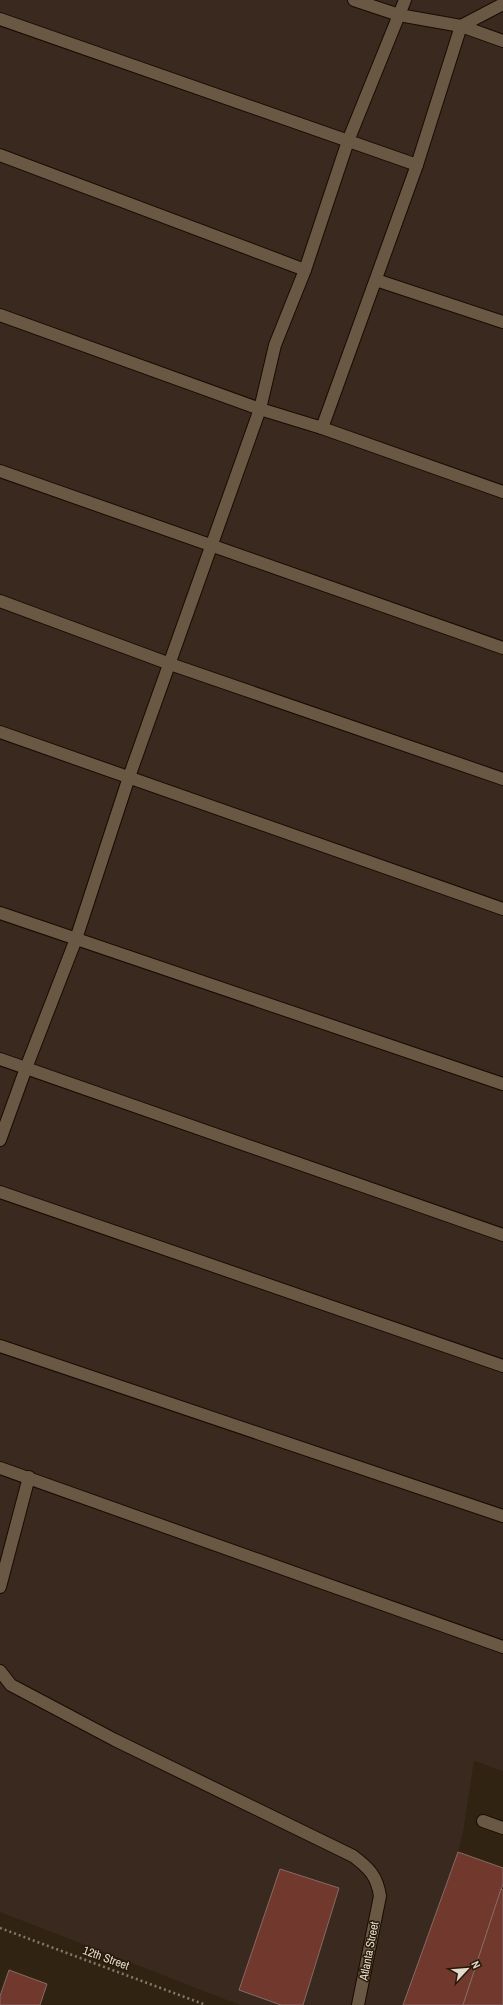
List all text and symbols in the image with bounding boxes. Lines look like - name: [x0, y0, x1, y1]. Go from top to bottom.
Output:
- street label: Atlanta Street: [355, 1920, 383, 1983]
- street label: 12th Street: [81, 1942, 132, 1974]
- north arrow: [447, 1949, 487, 1989]
- text: N: [468, 1959, 484, 1971]

